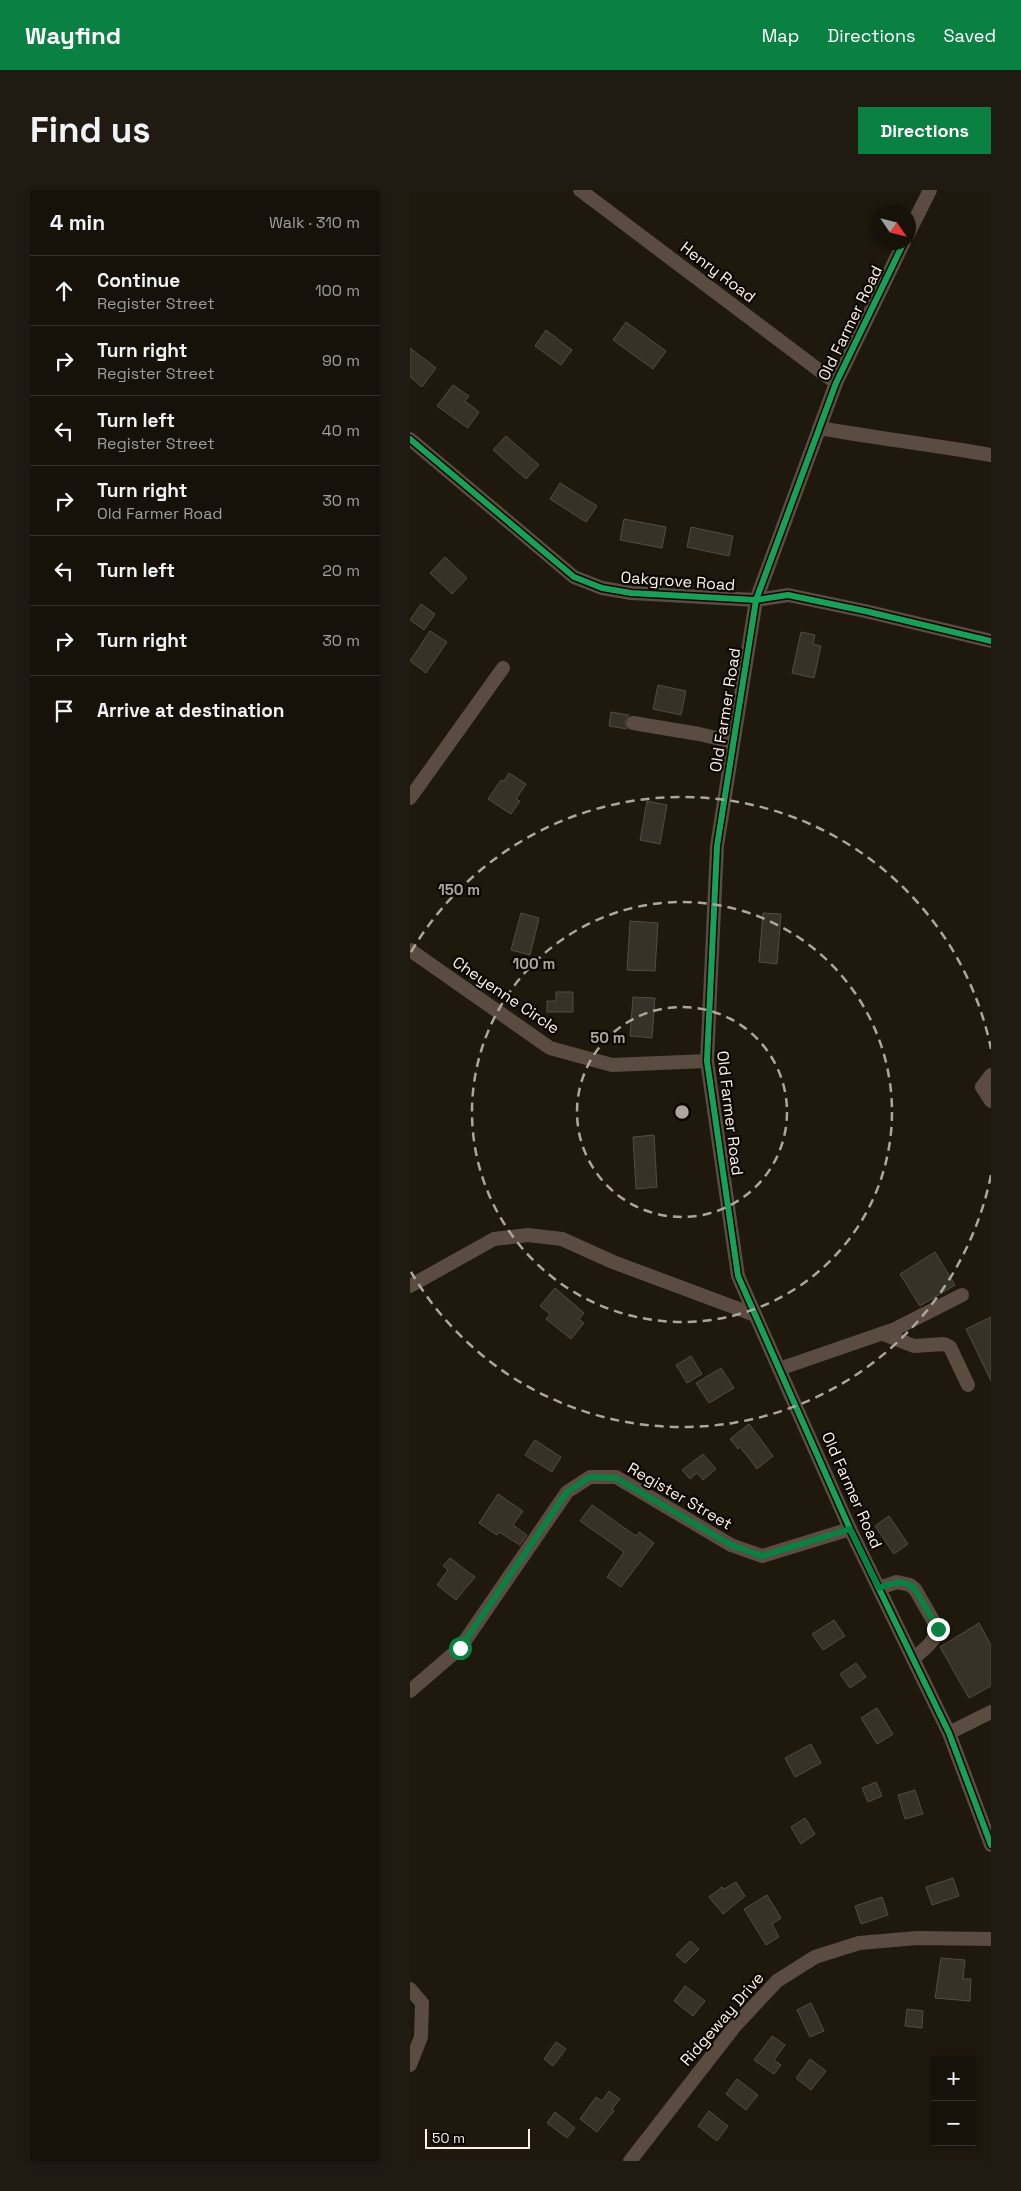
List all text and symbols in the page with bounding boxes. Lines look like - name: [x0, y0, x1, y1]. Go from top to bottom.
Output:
- text: Wayfind: [25, 20, 121, 51]
- text: Map: [762, 24, 799, 47]
- text: Directions: [827, 24, 916, 47]
- text: Saved: [944, 24, 996, 47]
- button: Directions: [858, 107, 991, 154]
- text: Find us: [30, 108, 151, 152]
- north arrow: [871, 205, 916, 250]
- text: 4 min: [50, 209, 105, 236]
- text: Walk · 310 m: [269, 212, 360, 233]
- street label: Henry Road: [676, 237, 760, 307]
- street label: Old Farmer Road: [813, 262, 887, 384]
- text: Continue: [97, 268, 180, 293]
- icon: ahead: [50, 277, 78, 305]
- text: 100 m: [315, 280, 360, 301]
- text: Register Street: [97, 293, 215, 314]
- text: Turn right: [97, 338, 187, 363]
- icon: right: [50, 347, 78, 375]
- text: 90 m: [322, 350, 360, 371]
- text: Register Street: [97, 363, 215, 384]
- text: Turn left: [97, 408, 175, 433]
- icon: left: [50, 417, 78, 445]
- text: 40 m: [322, 420, 360, 441]
- text: Register Street: [97, 433, 215, 454]
- text: Turn right: [97, 478, 187, 503]
- icon: right: [50, 487, 78, 515]
- text: 30 m: [322, 490, 360, 511]
- text: Old Farmer Road: [97, 503, 222, 524]
- icon: left: [50, 557, 78, 585]
- text: Turn left: [97, 558, 175, 583]
- text: 20 m: [322, 560, 360, 581]
- street label: Oakgrove Road: [620, 567, 736, 595]
- icon: right: [50, 627, 78, 655]
- text: Turn right: [97, 628, 187, 653]
- text: 30 m: [322, 630, 360, 651]
- street label: Old Farmer Road: [705, 646, 745, 774]
- icon: arrive: [50, 697, 78, 725]
- text: Arrive at destination: [97, 698, 285, 723]
- text: 150 m: [438, 880, 480, 899]
- street label: Cheyenne Circle: [448, 951, 564, 1039]
- text: 100 m: [513, 954, 555, 973]
- text: 50 m: [590, 1028, 626, 1047]
- street label: Old Farmer Road: [712, 1049, 748, 1177]
- centre of rings: [673, 1103, 691, 1121]
- street label: Old Farmer Road: [817, 1428, 887, 1552]
- street label: Register Street: [624, 1458, 736, 1534]
- route end: [927, 1618, 950, 1641]
- route start: [449, 1637, 472, 1660]
- street label: Ridgeway Drive: [675, 1968, 769, 2070]
- map controls: [931, 2056, 976, 2146]
- button: +: [931, 2056, 976, 2101]
- button: −: [931, 2101, 976, 2146]
- scale bar: [425, 2126, 530, 2149]
- text: 50 m: [432, 2129, 465, 2147]

